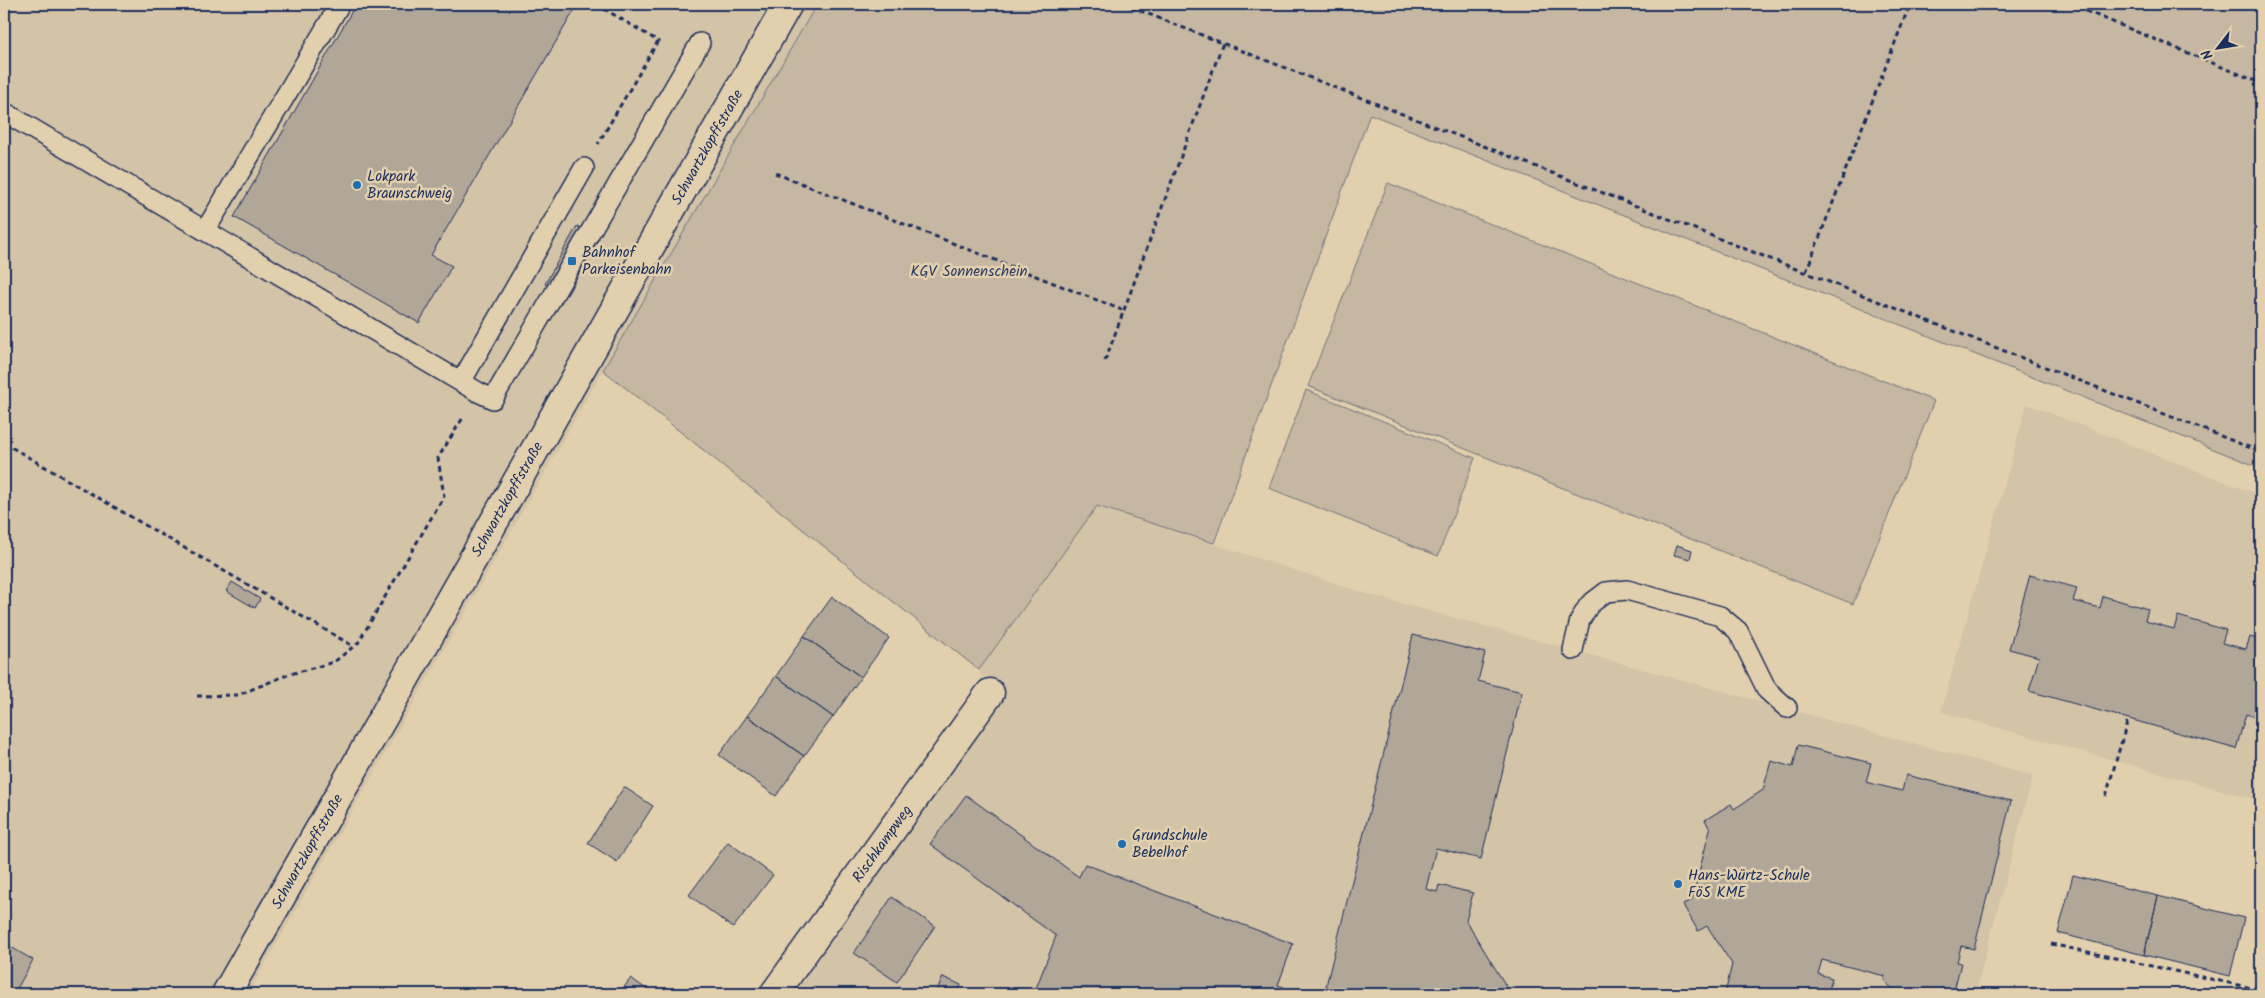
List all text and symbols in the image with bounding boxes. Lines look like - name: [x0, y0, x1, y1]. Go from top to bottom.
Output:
- north arrow: [2192, 22, 2242, 72]
- text: N: [2196, 45, 2219, 64]
- street label: Schwartzkopffstraße: [665, 85, 750, 210]
- place label: Lokpark Braunschweig: [367, 165, 452, 206]
- marker: Lokpark Braunschweig: [351, 179, 363, 191]
- place label: Bahnhof Parkeisenbahn: [582, 241, 672, 282]
- marker: Bahnhof Parkeisenbahn: [566, 255, 578, 267]
- park label: KGV Sonnenschein: [911, 260, 1027, 284]
- street label: Schwartzkopffstraße: [465, 437, 550, 562]
- street label: Schwartzkopffstraße: [265, 790, 350, 914]
- street label: Rischkampweg: [846, 800, 919, 888]
- place label: Grundschule Bebelhof: [1132, 824, 1208, 865]
- marker: Grundschule Bebelhof: [1116, 838, 1128, 850]
- place label: Hans-Würtz-Schule FöS KME: [1688, 864, 1810, 905]
- marker: Hans-Würtz-Schule FöS KME: [1672, 878, 1684, 890]

